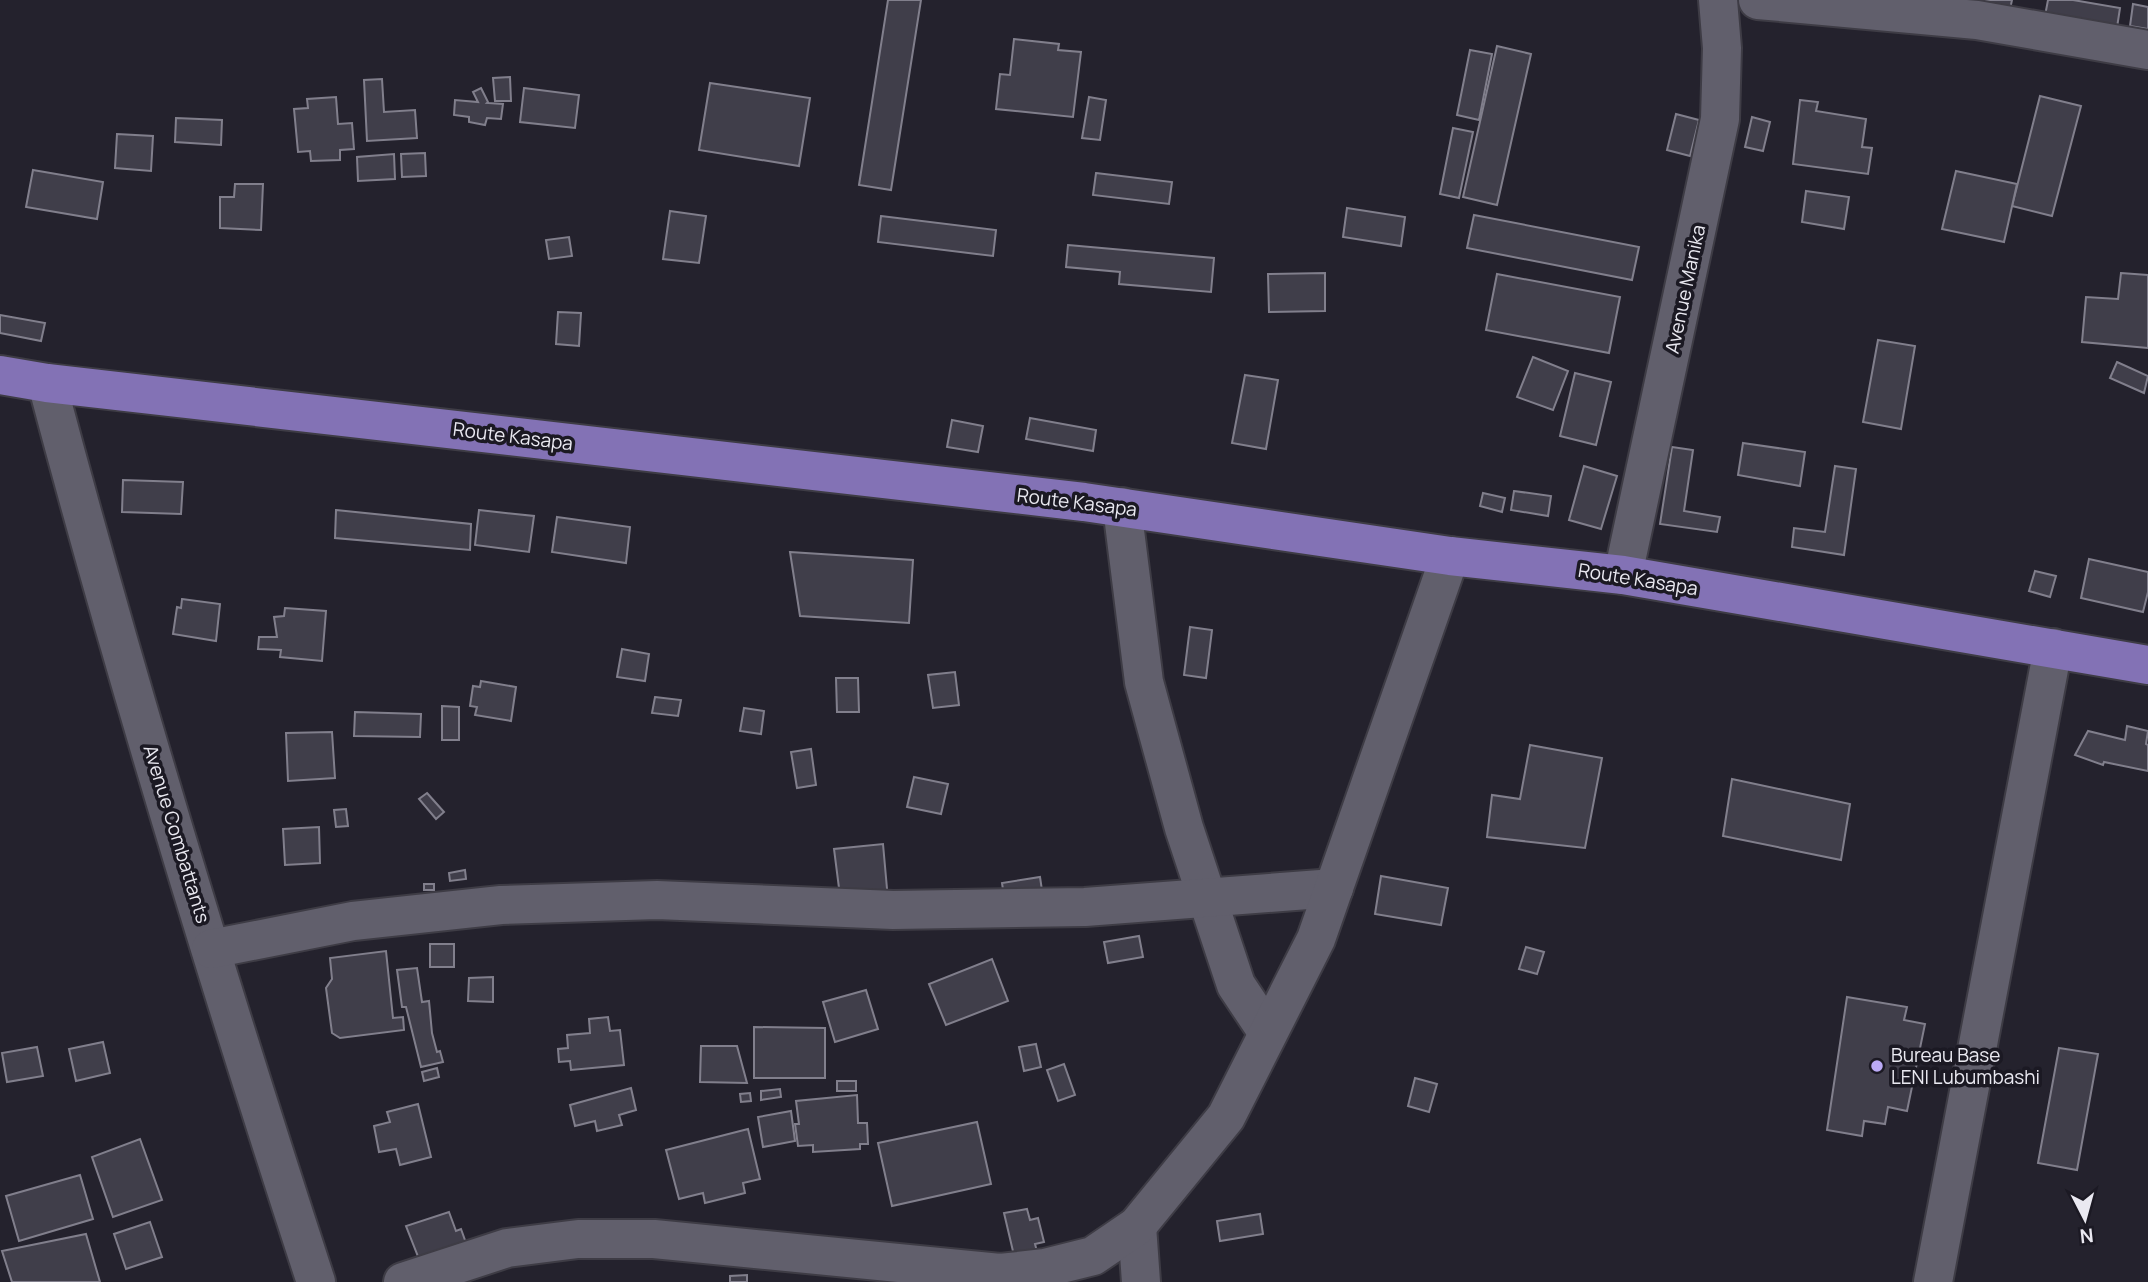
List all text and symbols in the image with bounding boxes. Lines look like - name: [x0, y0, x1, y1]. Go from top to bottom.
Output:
- street label: Avenue Manika: [1659, 222, 1711, 356]
- street label: Route Kasapa: [451, 416, 575, 456]
- street label: Route Kasapa: [1015, 482, 1139, 522]
- street label: Route Kasapa: [1576, 557, 1700, 601]
- street label: Avenue Combattants: [138, 742, 216, 926]
- place label: Bureau Base LENI Lubumbashi: [1891, 1042, 2040, 1090]
- marker: Bureau Base LENI Lubumbashi: [1869, 1058, 1885, 1074]
- north arrow: [2050, 1184, 2120, 1254]
- text: N: [2079, 1222, 2095, 1250]

